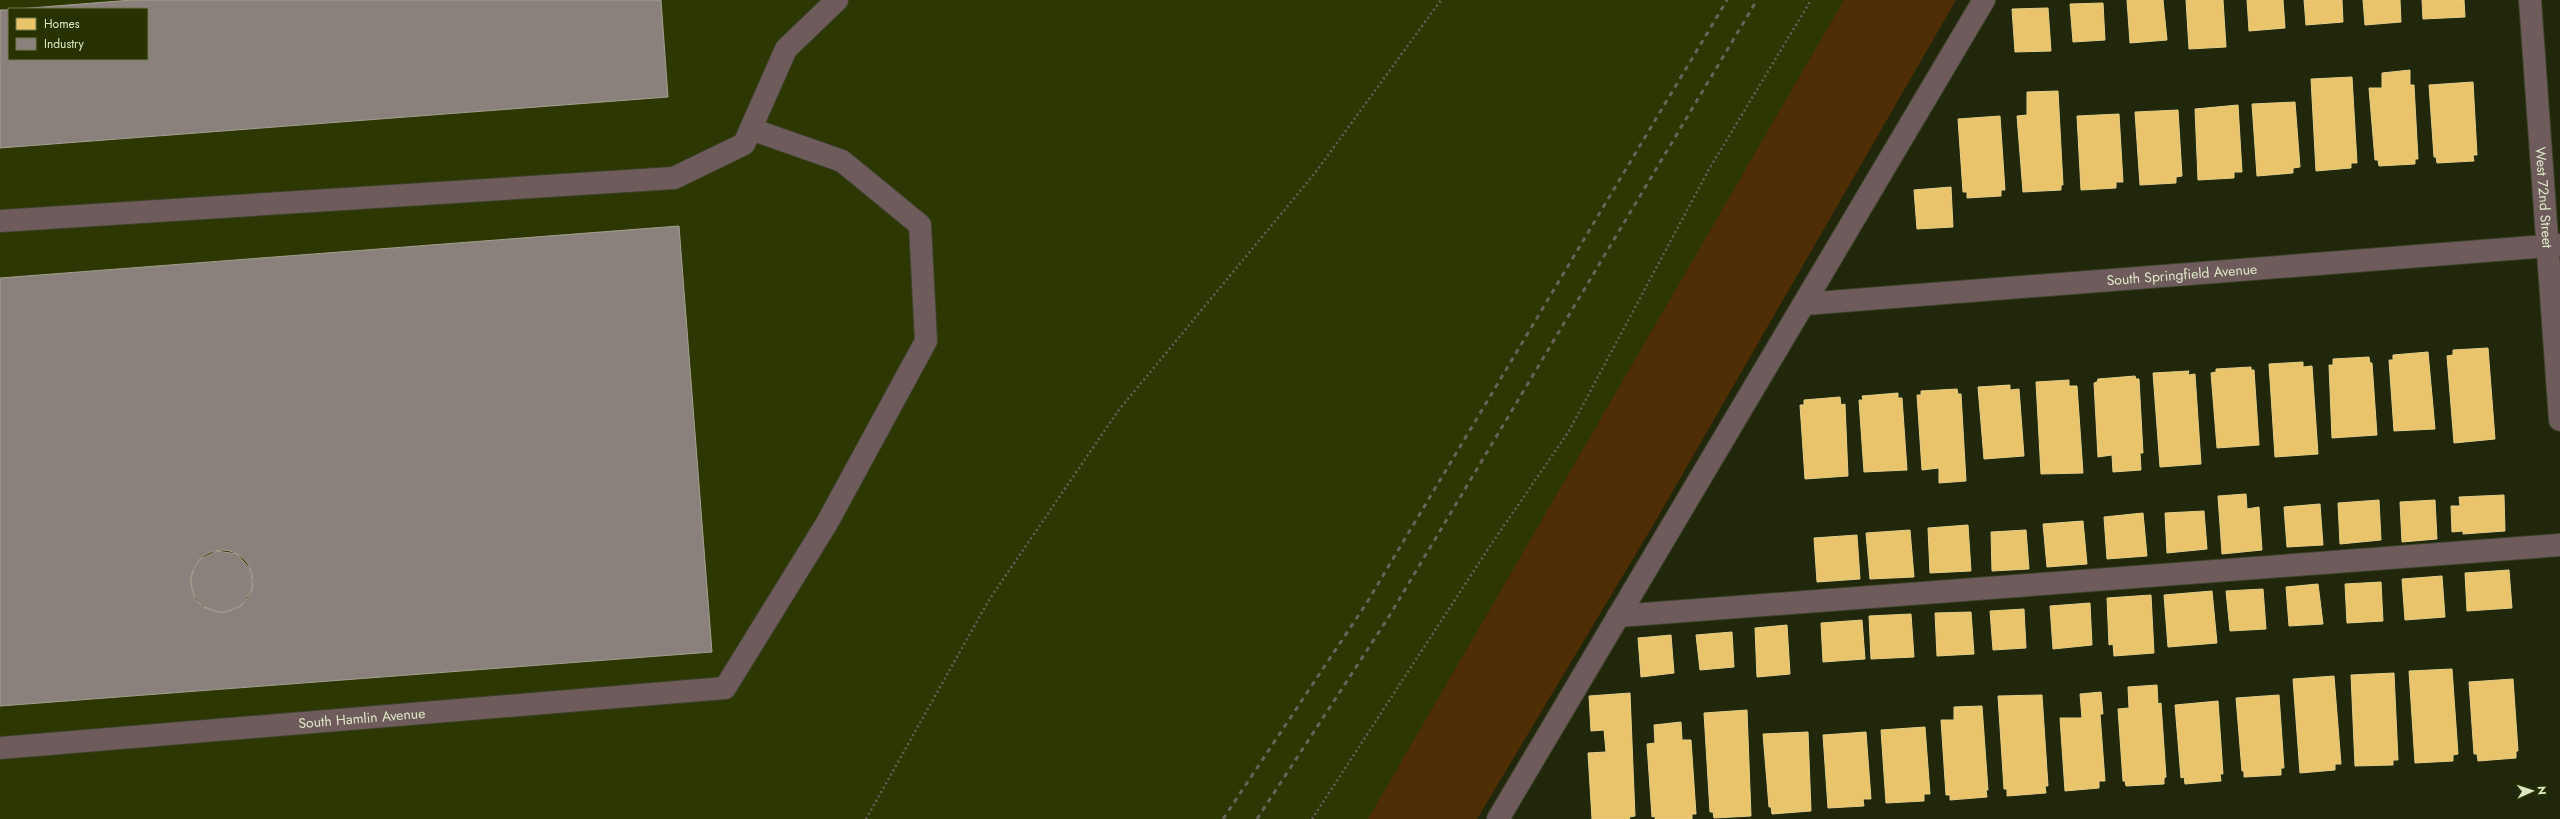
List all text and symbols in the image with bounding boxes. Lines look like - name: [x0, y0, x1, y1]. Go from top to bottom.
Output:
- legend: [8, 8, 148, 60]
- text: Homes: [44, 15, 80, 33]
- text: Industry: [44, 35, 85, 53]
- street label: West 72nd Street: [2531, 146, 2558, 249]
- street label: South Springfield Avenue: [2106, 259, 2258, 290]
- street label: South Hamlin Avenue: [297, 703, 426, 733]
- north arrow: [2512, 771, 2552, 811]
- text: N: [2534, 786, 2550, 795]

